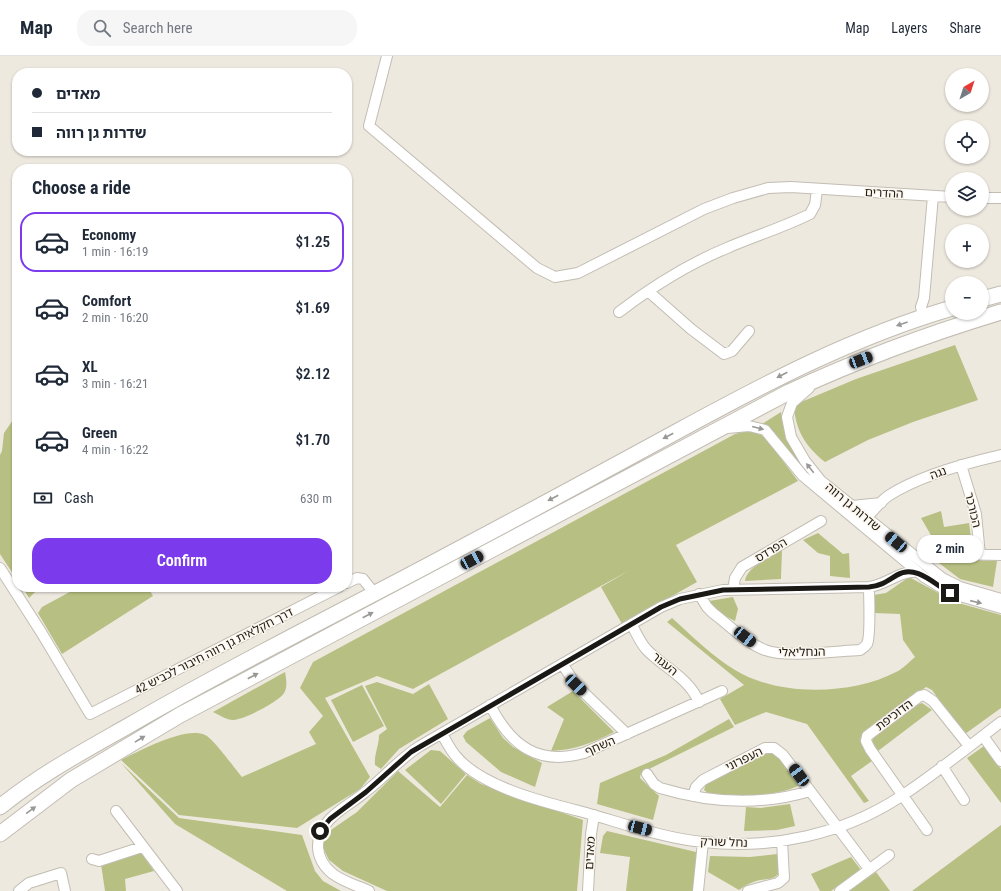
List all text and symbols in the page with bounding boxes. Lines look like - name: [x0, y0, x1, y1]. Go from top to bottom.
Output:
- search box: [77, 10, 357, 46]
- text: Map: [20, 16, 53, 39]
- icon: search: [91, 17, 113, 39]
- text: Search here: [123, 19, 193, 37]
- text: Map: [845, 20, 869, 36]
- text: Layers: [891, 20, 928, 36]
- text: Share: [950, 20, 981, 36]
- north arrow: [945, 68, 989, 112]
- map controls: [945, 68, 989, 320]
- text: מאדים: [56, 85, 100, 103]
- button: locate: [945, 120, 989, 164]
- text: שדרות גן רווה: [56, 124, 146, 142]
- button: layers: [945, 172, 989, 216]
- text: Choose a ride: [32, 177, 131, 198]
- street label: ההדרים: [864, 185, 904, 201]
- icon: car: [34, 224, 70, 260]
- button: +: [945, 224, 989, 268]
- text: Economy: [82, 226, 136, 244]
- text: $1.25: [296, 233, 330, 251]
- text: 1 min · 16:19: [82, 244, 148, 259]
- button: −: [945, 276, 989, 320]
- icon: car: [34, 290, 70, 326]
- text: Comfort: [82, 292, 131, 310]
- text: $1.69: [296, 299, 330, 317]
- text: 2 min · 16:20: [82, 310, 148, 325]
- one-way arrow: [895, 321, 907, 327]
- car: [848, 350, 874, 370]
- icon: car: [34, 356, 70, 392]
- text: XL: [82, 358, 98, 376]
- text: $2.12: [296, 365, 330, 383]
- one-way arrow: [777, 372, 788, 379]
- text: 3 min · 16:21: [82, 376, 148, 391]
- icon: car: [34, 422, 70, 458]
- text: Green: [82, 424, 117, 442]
- one-way arrow: [751, 425, 764, 431]
- text: $1.70: [296, 431, 330, 449]
- one-way arrow: [662, 433, 673, 440]
- text: 4 min · 16:22: [82, 442, 148, 457]
- one-way arrow: [806, 462, 814, 473]
- street label: נגה: [928, 463, 948, 483]
- street label: שדרות גן רווה: [822, 480, 884, 534]
- icon: cash: [32, 487, 54, 509]
- text: Cash: [64, 489, 94, 507]
- text: 630 m: [300, 491, 332, 506]
- street label: הכורכר: [962, 491, 984, 529]
- one-way arrow: [547, 495, 559, 502]
- car: [883, 530, 909, 554]
- street label: הפרדס: [752, 535, 790, 565]
- callout: 2 min: [917, 535, 983, 563]
- button: Confirm: [32, 538, 332, 584]
- text: 2 min: [936, 541, 964, 556]
- car: [459, 549, 485, 571]
- route end: [941, 584, 959, 602]
- one-way arrow: [970, 599, 982, 605]
- street label: דרך חקלאית גן רווה חיבור לכביש 42: [133, 605, 296, 697]
- one-way arrow: [362, 612, 374, 618]
- car: [732, 625, 758, 649]
- street label: הנחליאלי: [778, 645, 826, 659]
- street label: העגור: [649, 649, 681, 679]
- car: [563, 672, 589, 698]
- one-way arrow: [248, 673, 259, 679]
- street label: הדוכיפת: [873, 697, 915, 733]
- street label: השחף: [583, 733, 617, 759]
- one-way arrow: [134, 736, 146, 743]
- street label: העפרוני: [723, 744, 765, 774]
- car: [787, 762, 811, 788]
- one-way arrow: [25, 806, 36, 814]
- car: [627, 819, 653, 837]
- route start: [311, 822, 329, 840]
- street label: נחל שורק: [700, 834, 748, 850]
- street label: מאדים: [582, 836, 598, 870]

